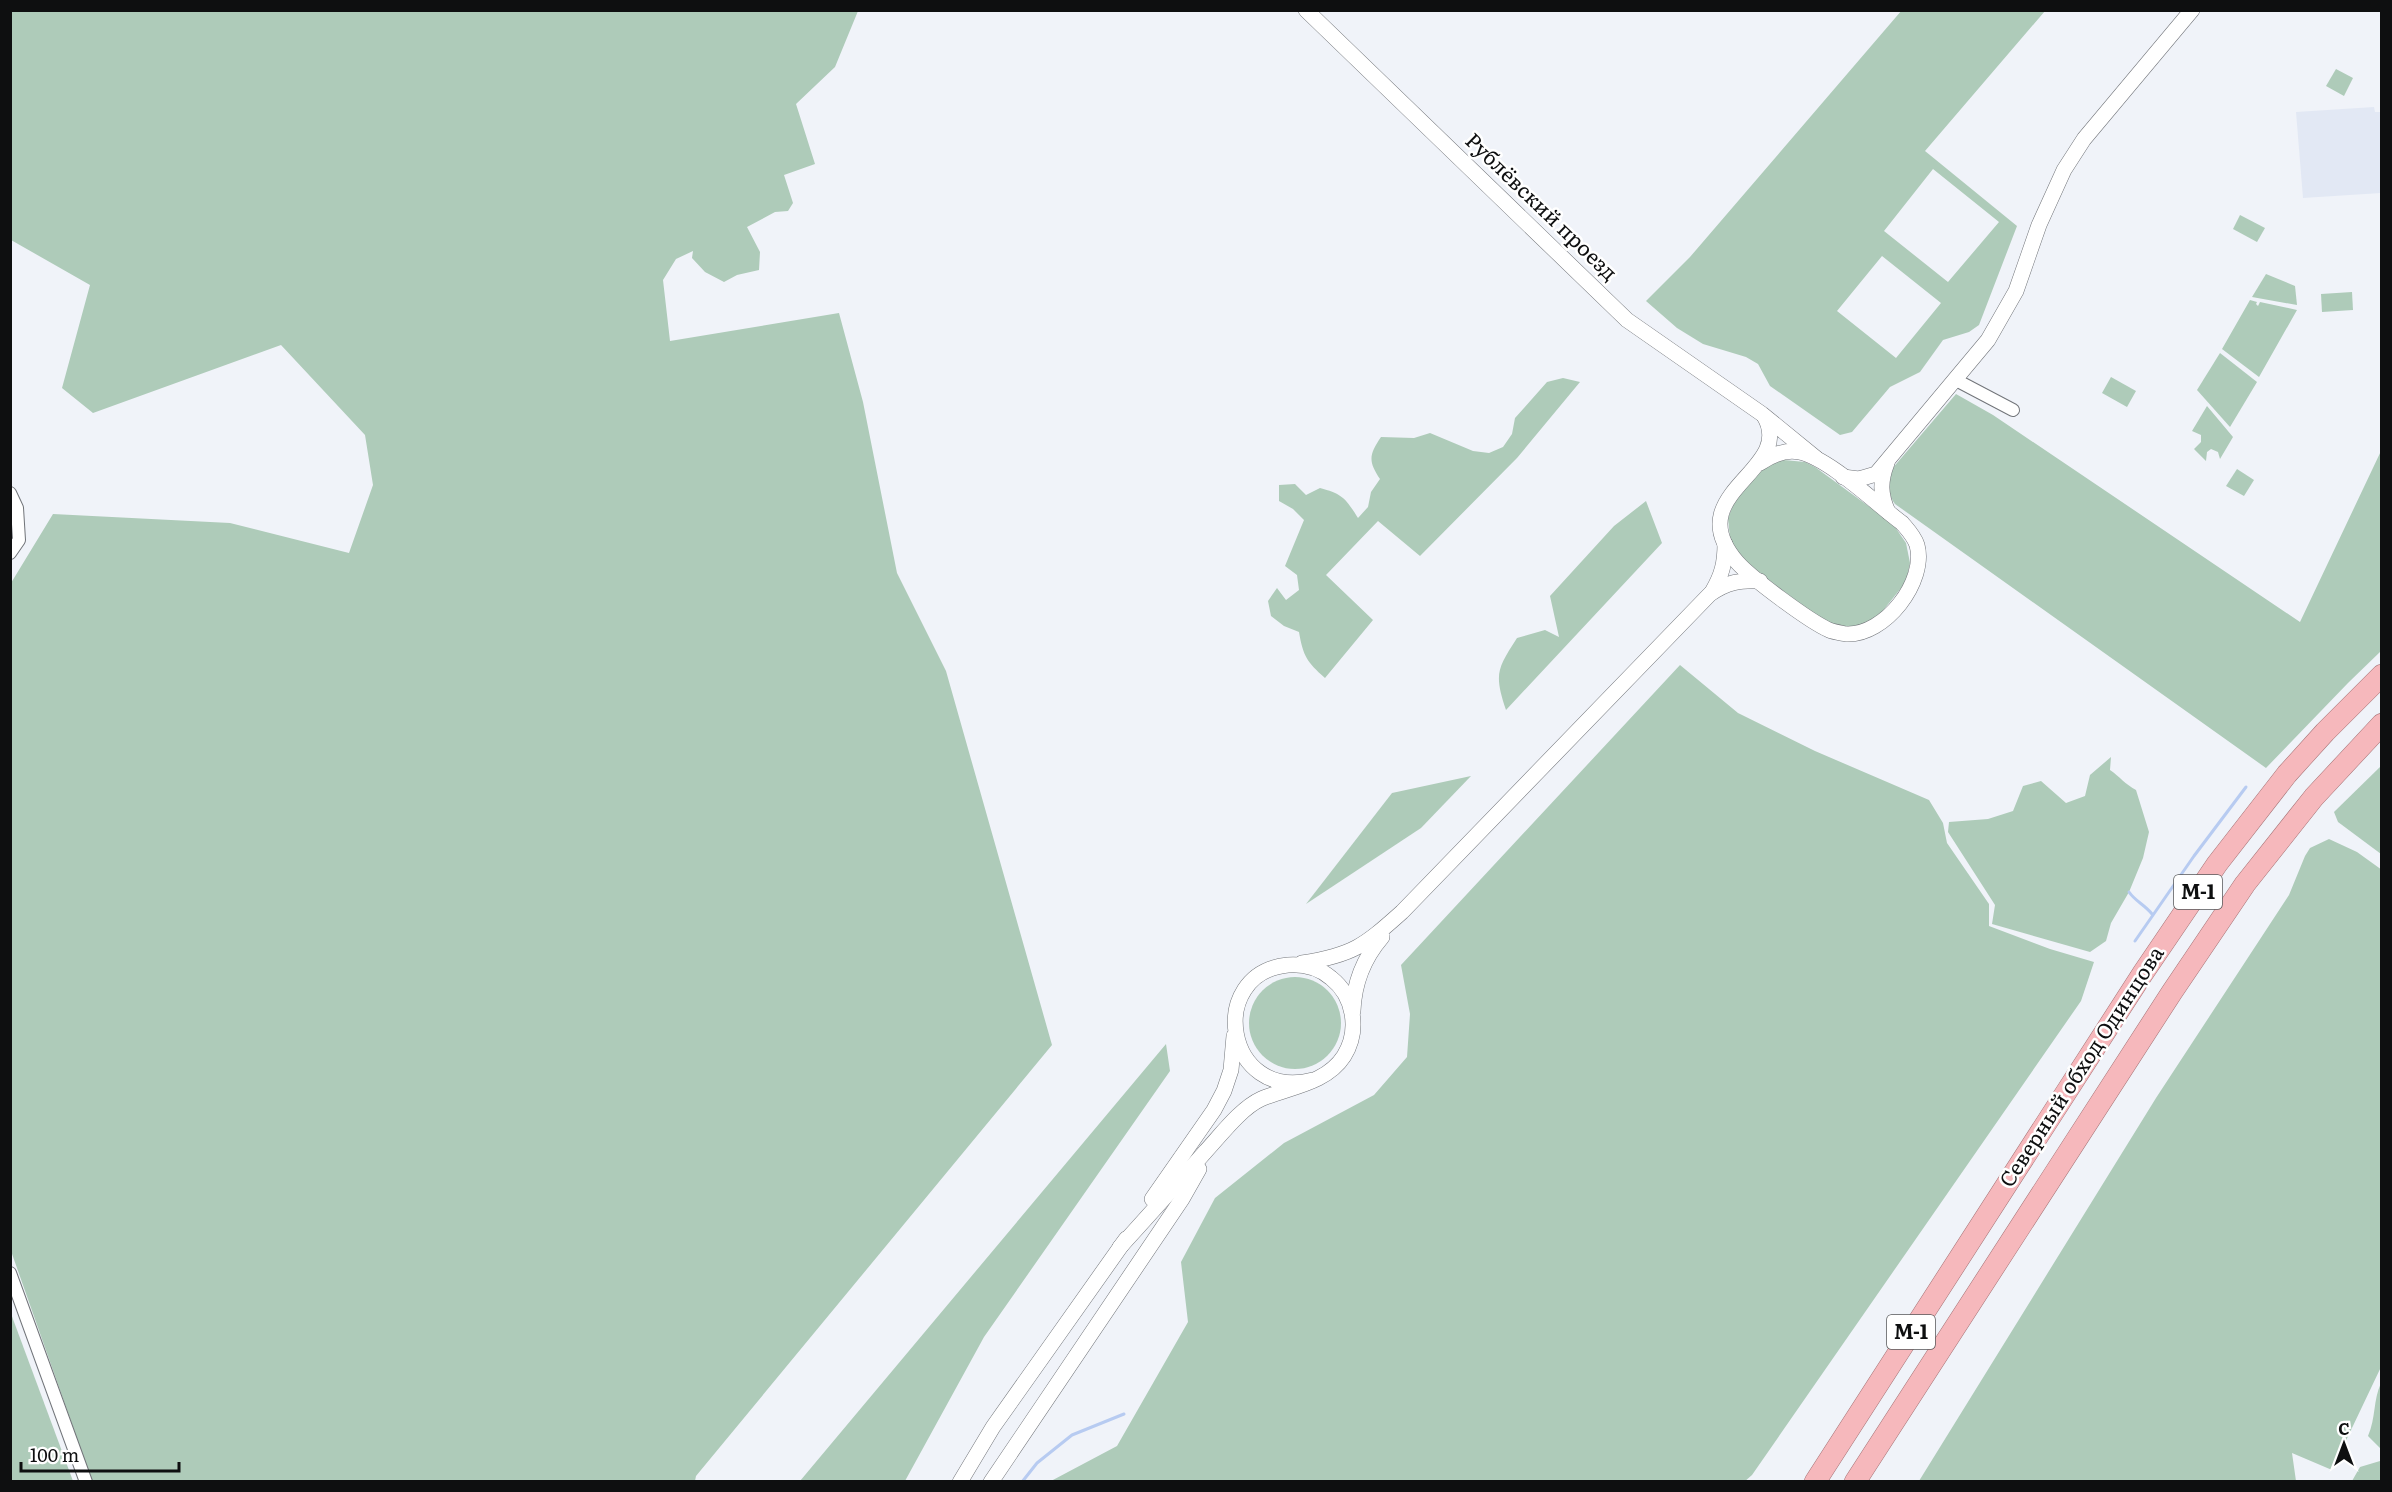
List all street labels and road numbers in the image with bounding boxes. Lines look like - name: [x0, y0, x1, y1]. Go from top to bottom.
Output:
- street label: Рублёвский проезд: [1460, 124, 1626, 286]
- road number: М-1: [2174, 875, 2222, 909]
- street label: Северный обход Одинцова: [1990, 938, 2170, 1192]
- road number: М-1: [1887, 1315, 1935, 1349]

